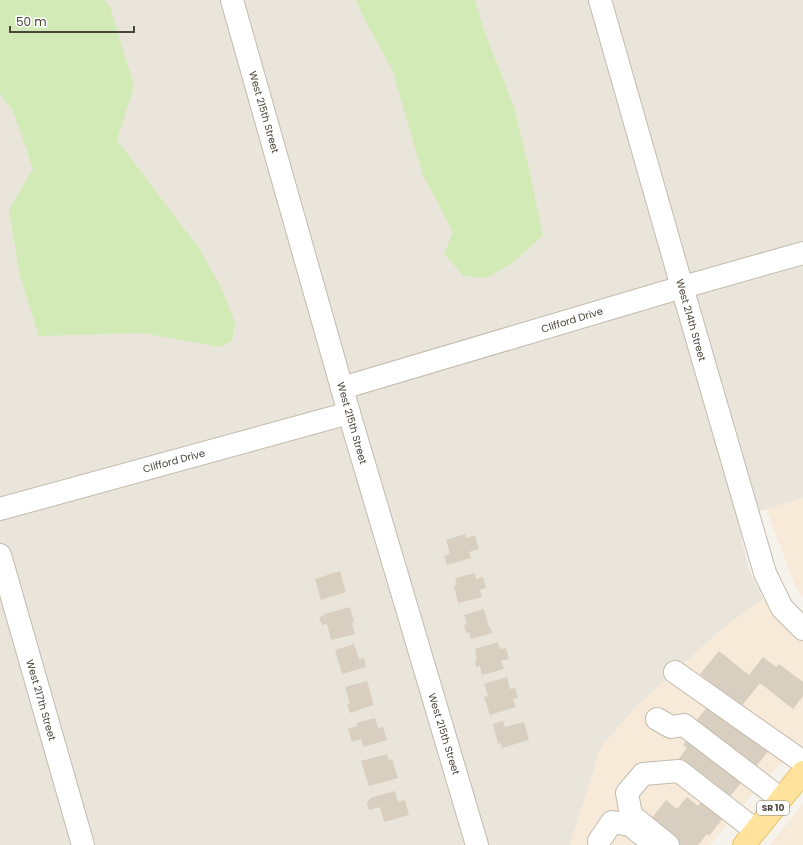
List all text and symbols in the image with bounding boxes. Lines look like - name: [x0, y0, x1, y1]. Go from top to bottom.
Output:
- scale bar: [10, 8, 134, 34]
- text: 50 m: [16, 13, 47, 30]
- street label: West 215th Street: [245, 69, 283, 155]
- street label: West 214th Street: [672, 277, 710, 363]
- street label: Clifford Drive: [539, 303, 605, 337]
- street label: West 215th Street: [333, 380, 371, 466]
- street label: Clifford Drive: [141, 445, 207, 477]
- street label: West 217th Street: [22, 658, 60, 743]
- street label: West 215th Street: [424, 691, 464, 777]
- road number: SR 10: [757, 801, 789, 815]

